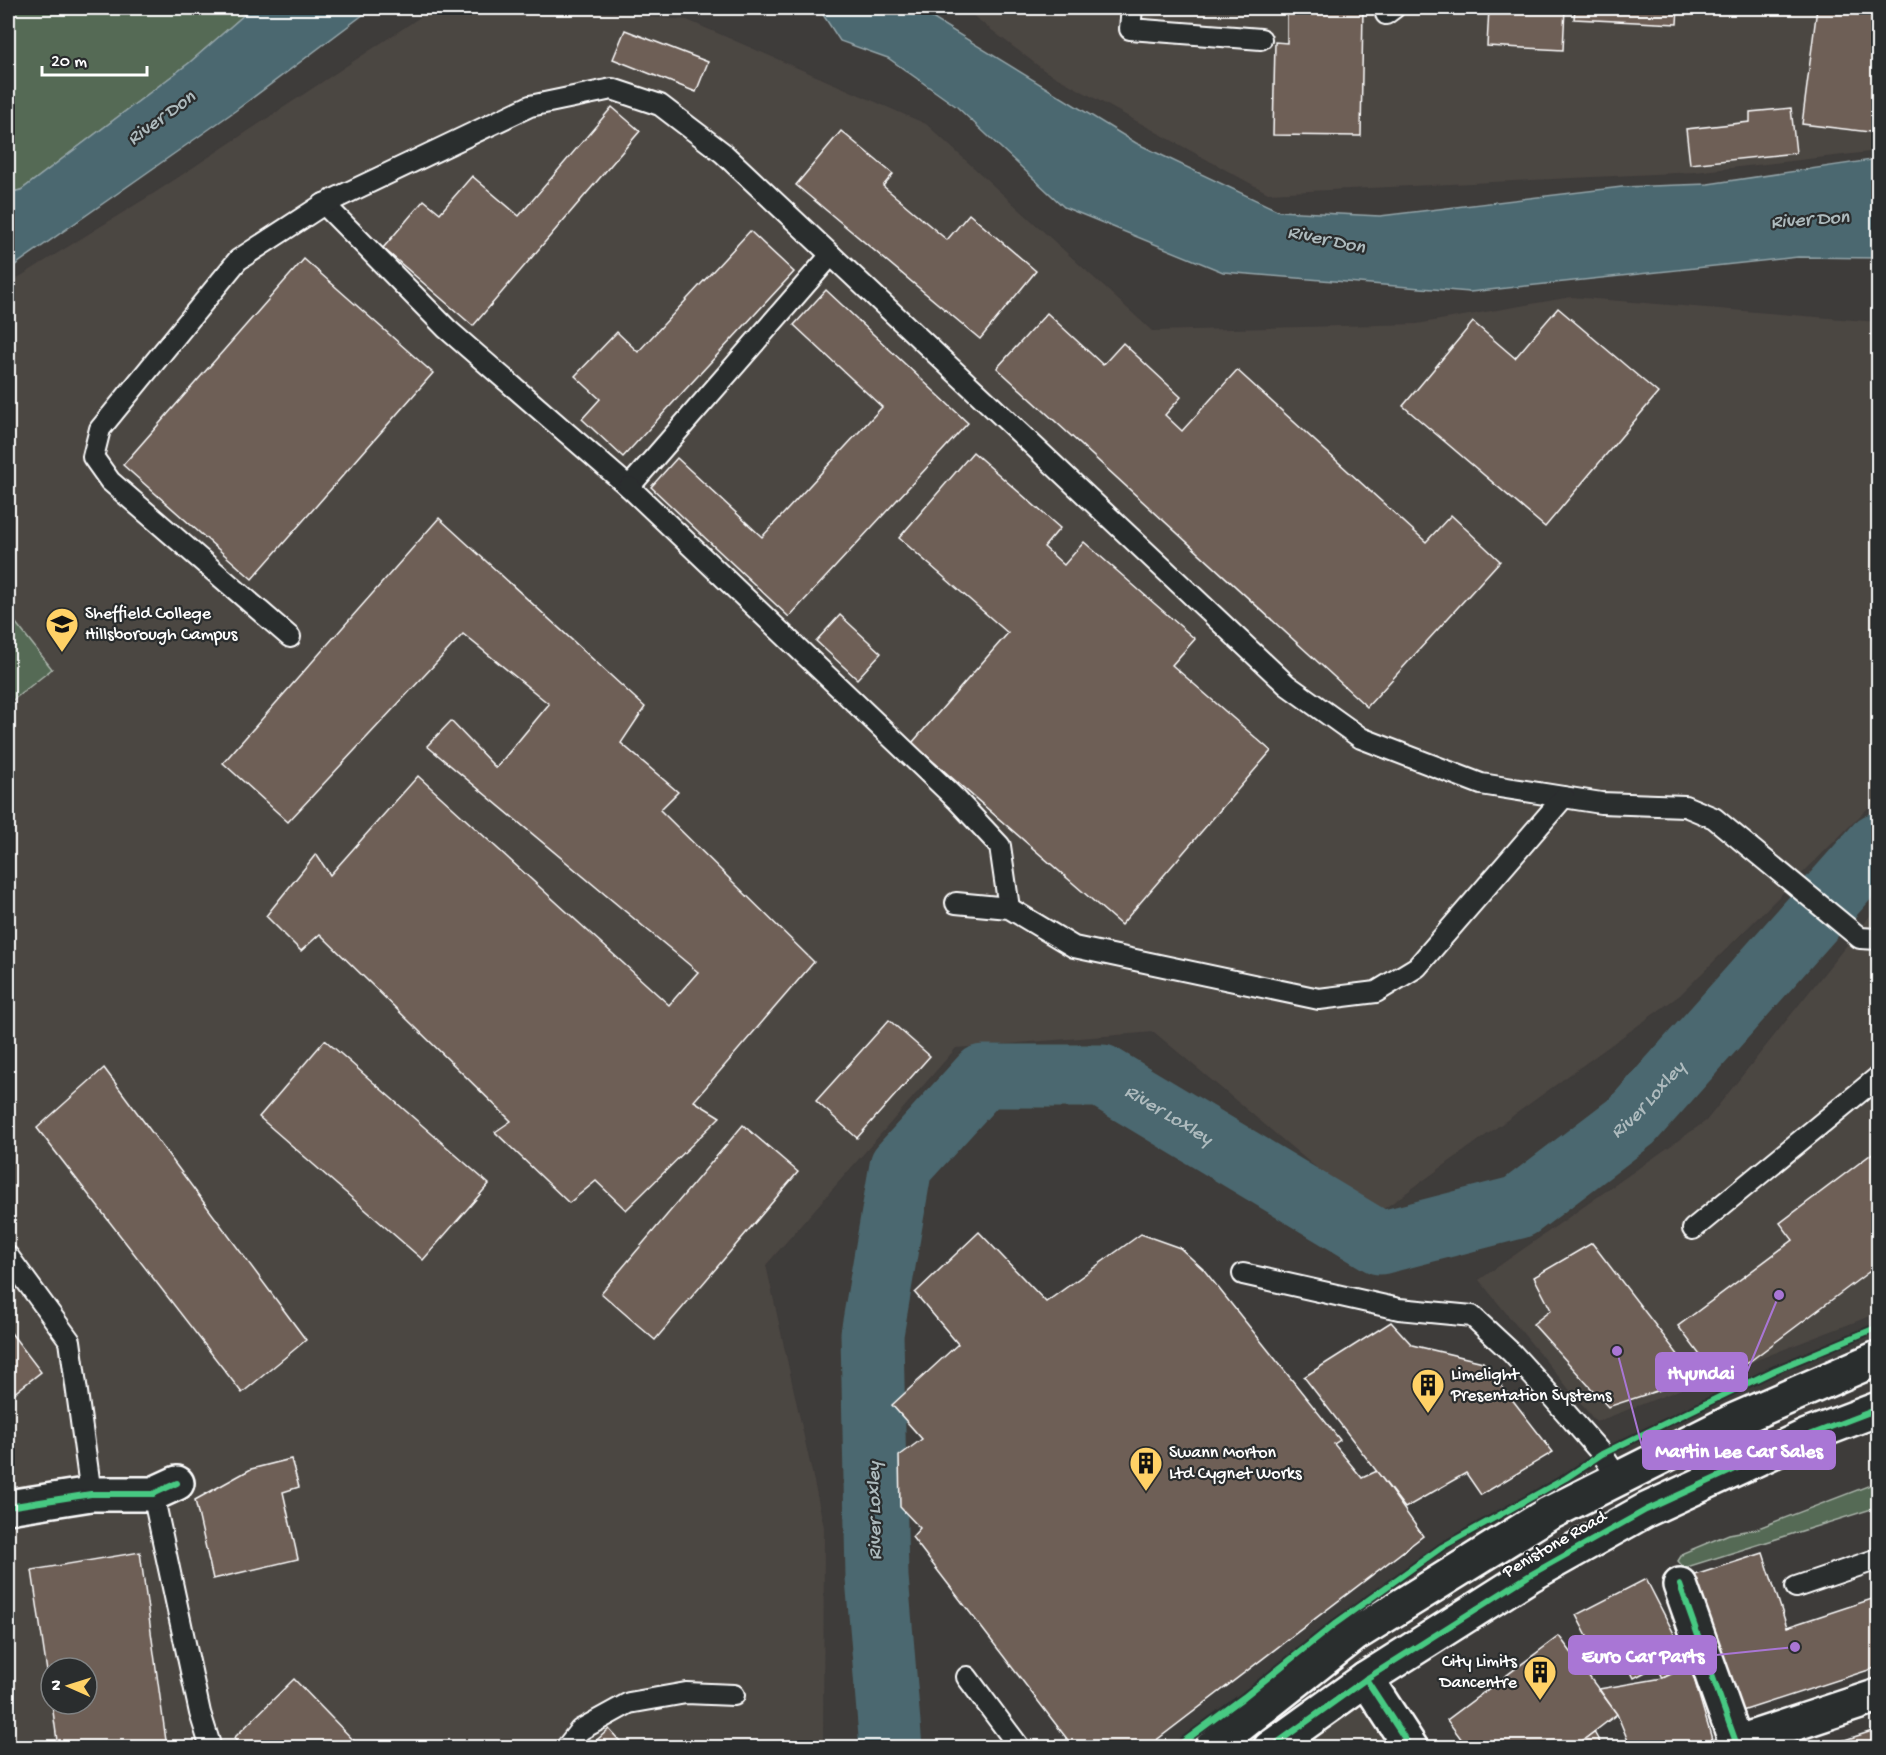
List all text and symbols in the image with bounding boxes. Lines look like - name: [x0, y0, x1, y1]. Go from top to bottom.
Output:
- scale bar: [42, 39, 147, 77]
- text: 20 m: [51, 52, 87, 73]
- water label: River Don: [123, 86, 201, 151]
- water label: River Don: [1770, 207, 1851, 235]
- water label: River Don: [1285, 222, 1367, 261]
- place label: Sheffield College Hillsborough Campus: [85, 604, 239, 646]
- school or university icon: Sheffield College Hillsborough Campus: [44, 606, 80, 653]
- water label: River Loxley: [1607, 1056, 1692, 1144]
- water label: River Loxley: [1120, 1080, 1217, 1152]
- callout: Hyundai: [1656, 1353, 1747, 1391]
- text: Hyundai: [1667, 1364, 1735, 1387]
- place label: Limelight Presentation Systems: [1450, 1365, 1613, 1407]
- building icon: Limelight Presentation Systems: [1410, 1367, 1446, 1414]
- callout: Martin Lee Car Sales: [1643, 1431, 1835, 1469]
- text: Martin Lee Car Sales: [1655, 1442, 1825, 1465]
- place label: Swann Morton Ltd Cygnet Works: [1169, 1443, 1303, 1485]
- building icon: Swann Morton Ltd Cygnet Works: [1128, 1445, 1164, 1492]
- water label: River Loxley: [864, 1460, 888, 1560]
- street label: Penistone Road: [1498, 1506, 1612, 1584]
- callout: Euro Car Parts: [1569, 1636, 1716, 1674]
- text: Euro Car Parts: [1582, 1647, 1706, 1670]
- place label: City Limits Dancentre: [1439, 1652, 1518, 1694]
- building icon: City Limits Dancentre: [1522, 1654, 1558, 1701]
- north arrow: [39, 1656, 99, 1716]
- text: N: [48, 1679, 67, 1691]

